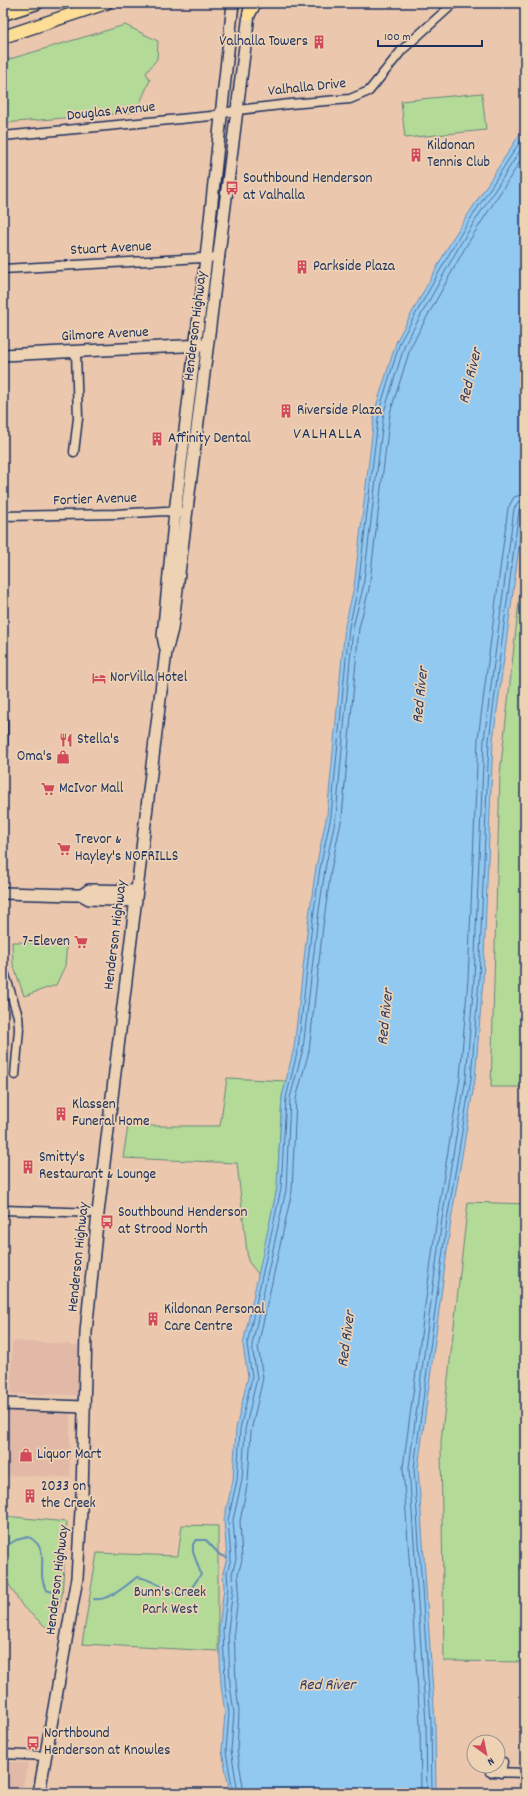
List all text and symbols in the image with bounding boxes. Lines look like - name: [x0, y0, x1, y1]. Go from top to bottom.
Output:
- scale bar: [378, 22, 482, 48]
- text: 100 m: [384, 29, 411, 46]
- place label: Valhalla Towers: [219, 31, 308, 53]
- building icon: Valhalla Towers: [311, 34, 327, 50]
- street label: Valhalla Drive: [267, 73, 347, 103]
- street label: Douglas Avenue: [66, 96, 157, 128]
- place label: Kildonan Tennis Club: [427, 135, 490, 174]
- building icon: Kildonan Tennis Club: [408, 147, 424, 163]
- place label: Southbound Henderson at Valhalla: [243, 168, 373, 207]
- bus stop icon: Southbound Henderson at Valhalla: [224, 180, 240, 196]
- street label: Stuart Avenue: [70, 236, 153, 262]
- place label: Parkside Plaza: [313, 256, 396, 278]
- building icon: Parkside Plaza: [294, 259, 310, 275]
- street label: Henderson Highway: [178, 269, 214, 382]
- street label: Gilmore Avenue: [61, 322, 150, 348]
- water label: Red River: [453, 344, 489, 406]
- place label: Riverside Plaza: [297, 400, 383, 422]
- building icon: Riverside Plaza: [278, 403, 294, 419]
- district label: VALHALLA: [293, 423, 363, 446]
- place label: Affinity Dental: [168, 428, 251, 450]
- building icon: Affinity Dental: [149, 431, 165, 447]
- street label: Fortier Avenue: [53, 488, 138, 512]
- water label: Red River: [407, 664, 436, 724]
- place label: NorVilla Hotel: [110, 667, 188, 689]
- hotel icon: NorVilla Hotel: [91, 670, 107, 686]
- place label: Stella's: [77, 729, 119, 751]
- restaurant icon: Stella's: [58, 732, 74, 748]
- place label: Oma's: [17, 746, 52, 768]
- shop icon: Oma's: [55, 749, 71, 765]
- place label: McIvor Mall: [59, 778, 124, 800]
- supermarket icon: McIvor Mall: [40, 781, 56, 797]
- place label: Trevor & Hayley's NOFRILLS: [75, 829, 178, 868]
- supermarket icon: Trevor & Hayley's NOFRILLS: [56, 841, 72, 857]
- street label: Henderson Highway: [98, 878, 134, 991]
- place label: 7-Eleven: [22, 931, 70, 953]
- supermarket icon: 7-Eleven: [73, 934, 89, 950]
- water label: Red River: [372, 986, 401, 1046]
- place label: Klassen Funeral Home: [72, 1094, 150, 1133]
- building icon: Klassen Funeral Home: [53, 1106, 69, 1122]
- place label: Smitty's Restaurant & Lounge: [39, 1147, 157, 1186]
- building icon: Smitty's Restaurant & Lounge: [20, 1159, 36, 1175]
- street label: Henderson Highway: [62, 1200, 96, 1313]
- place label: Southbound Henderson at Strood North: [118, 1202, 248, 1241]
- bus stop icon: Southbound Henderson at Strood North: [99, 1214, 115, 1230]
- place label: Kildonan Personal Care Centre: [164, 1299, 265, 1338]
- water label: Red River: [332, 1307, 363, 1369]
- building icon: Kildonan Personal Care Centre: [145, 1311, 161, 1327]
- place label: Liquor Mart: [37, 1444, 102, 1466]
- shop icon: Liquor Mart: [18, 1447, 34, 1463]
- place label: 2033 on the Creek: [41, 1476, 96, 1515]
- building icon: 2033 on the Creek: [22, 1488, 38, 1504]
- street label: Henderson Highway: [40, 1523, 76, 1636]
- park label: Bunn's Creek Park West: [134, 1582, 206, 1621]
- water label: Red River: [299, 1674, 357, 1697]
- place label: Northbound Henderson at Knowles: [44, 1723, 170, 1762]
- north arrow: [466, 1734, 506, 1774]
- bus stop icon: Northbound Henderson at Knowles: [25, 1735, 41, 1751]
- text: N: [483, 1753, 497, 1769]

